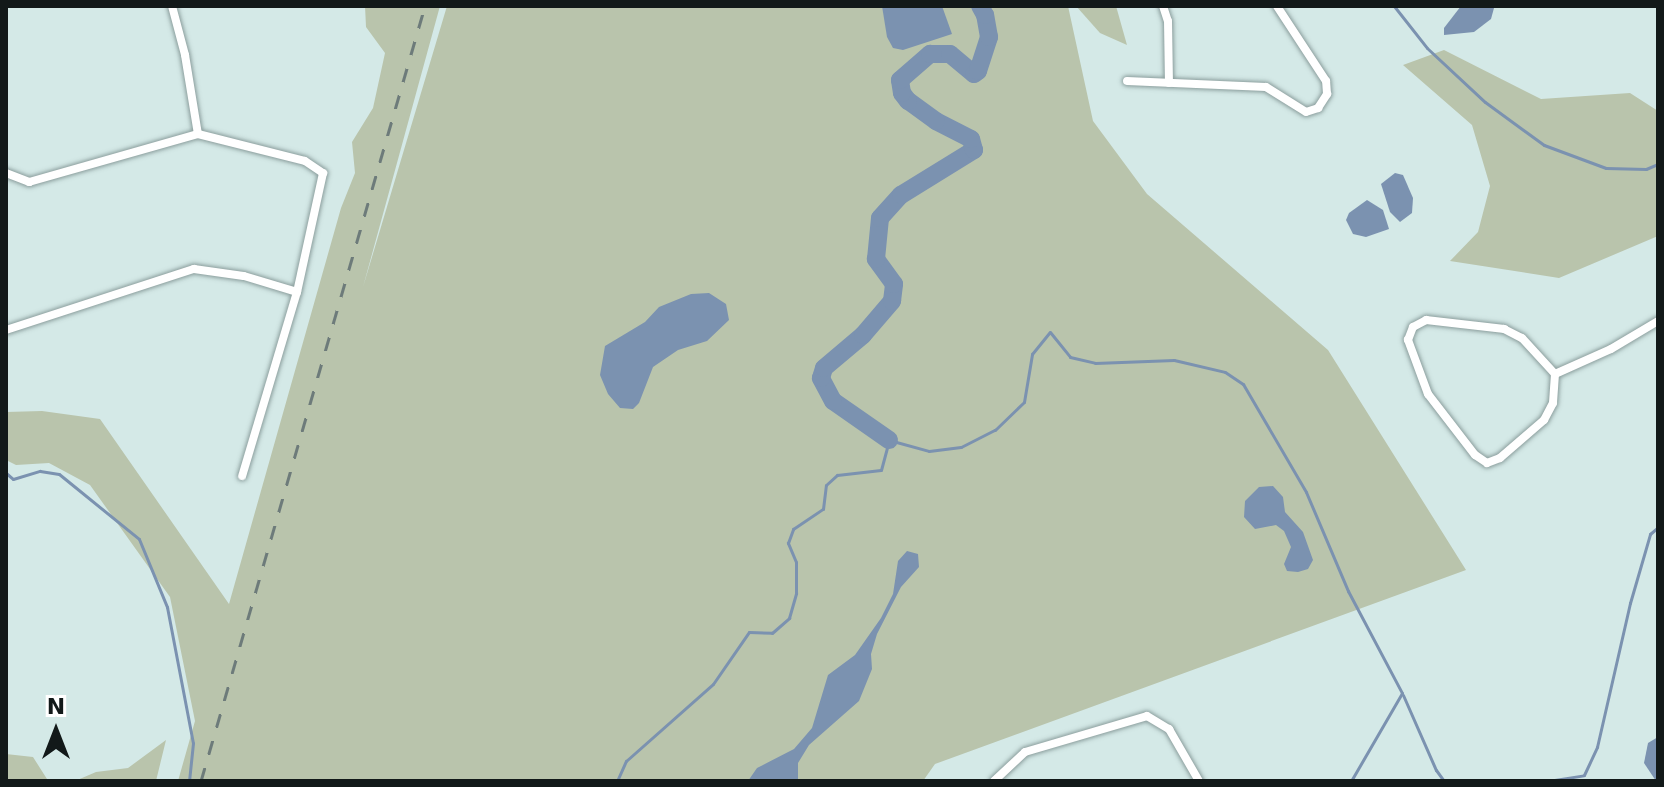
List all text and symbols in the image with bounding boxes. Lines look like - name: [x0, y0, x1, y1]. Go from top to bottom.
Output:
- north arrow: [16, 691, 96, 771]
- text: N: [47, 694, 65, 719]

